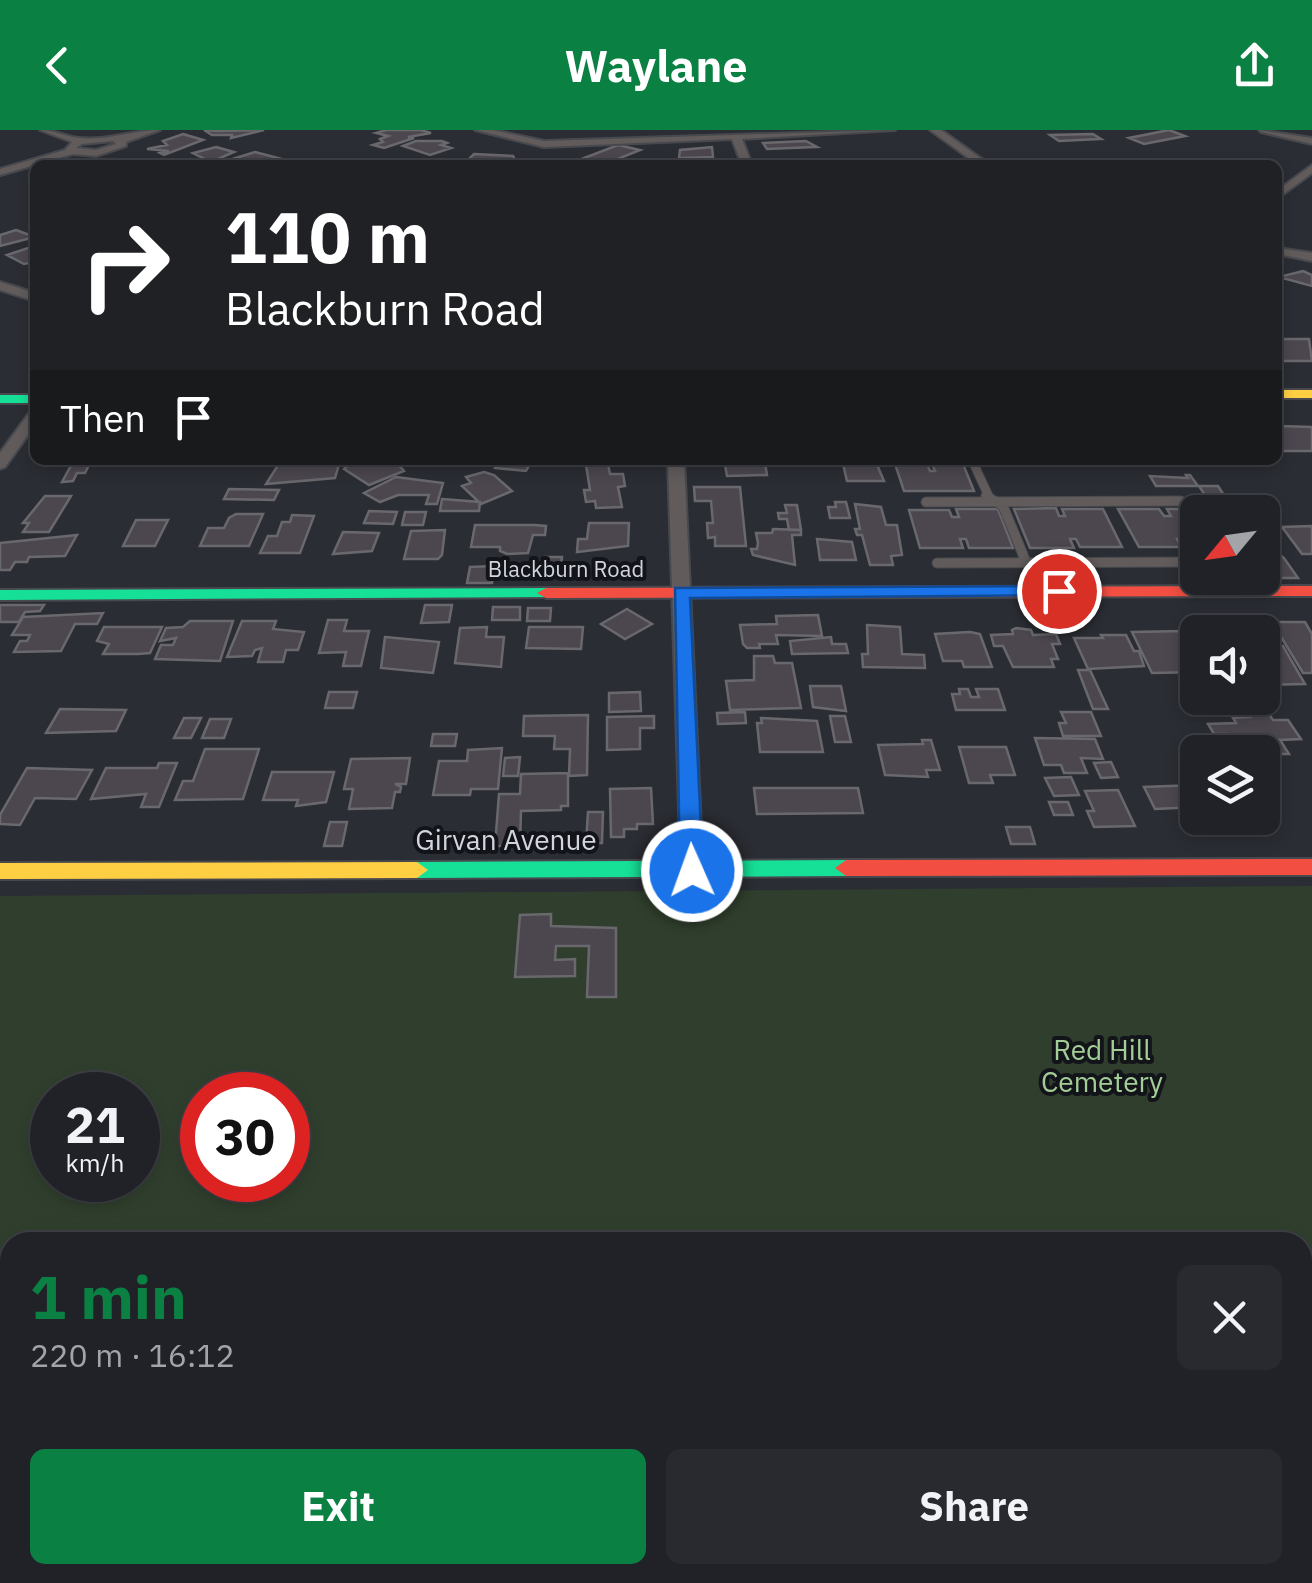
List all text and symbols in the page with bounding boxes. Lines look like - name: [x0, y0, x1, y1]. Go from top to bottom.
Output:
- text: Waylane: [564, 36, 748, 94]
- icon: back: [30, 38, 85, 93]
- icon: share: [1227, 38, 1282, 93]
- text: 110 m: [225, 191, 430, 282]
- icon: right: [60, 200, 190, 330]
- text: Blackburn Road: [225, 279, 545, 337]
- icon: arrive: [166, 390, 221, 445]
- text: Then: [60, 393, 146, 442]
- north arrow: [1180, 495, 1280, 595]
- map controls: [1180, 495, 1280, 835]
- pin: [1017, 549, 1102, 634]
- street label: Blackburn Road: [488, 554, 644, 583]
- icon: arrive: [1032, 564, 1087, 619]
- button: sound: [1180, 615, 1280, 715]
- button: layers: [1180, 735, 1280, 835]
- position arrow: [640, 819, 744, 923]
- street label: Girvan Avenue: [415, 821, 597, 858]
- park label: Red Hill Cemetery: [1041, 1031, 1163, 1100]
- speed limit sign: 30: [180, 1072, 310, 1202]
- text: 21: [65, 1092, 125, 1157]
- text: km/h: [66, 1146, 124, 1179]
- text: 1 min: [30, 1257, 187, 1336]
- button: close: [1177, 1265, 1282, 1370]
- text: 220 m · 16:12: [30, 1334, 235, 1376]
- button: Exit: [30, 1449, 646, 1564]
- button: Share: [666, 1449, 1282, 1564]

